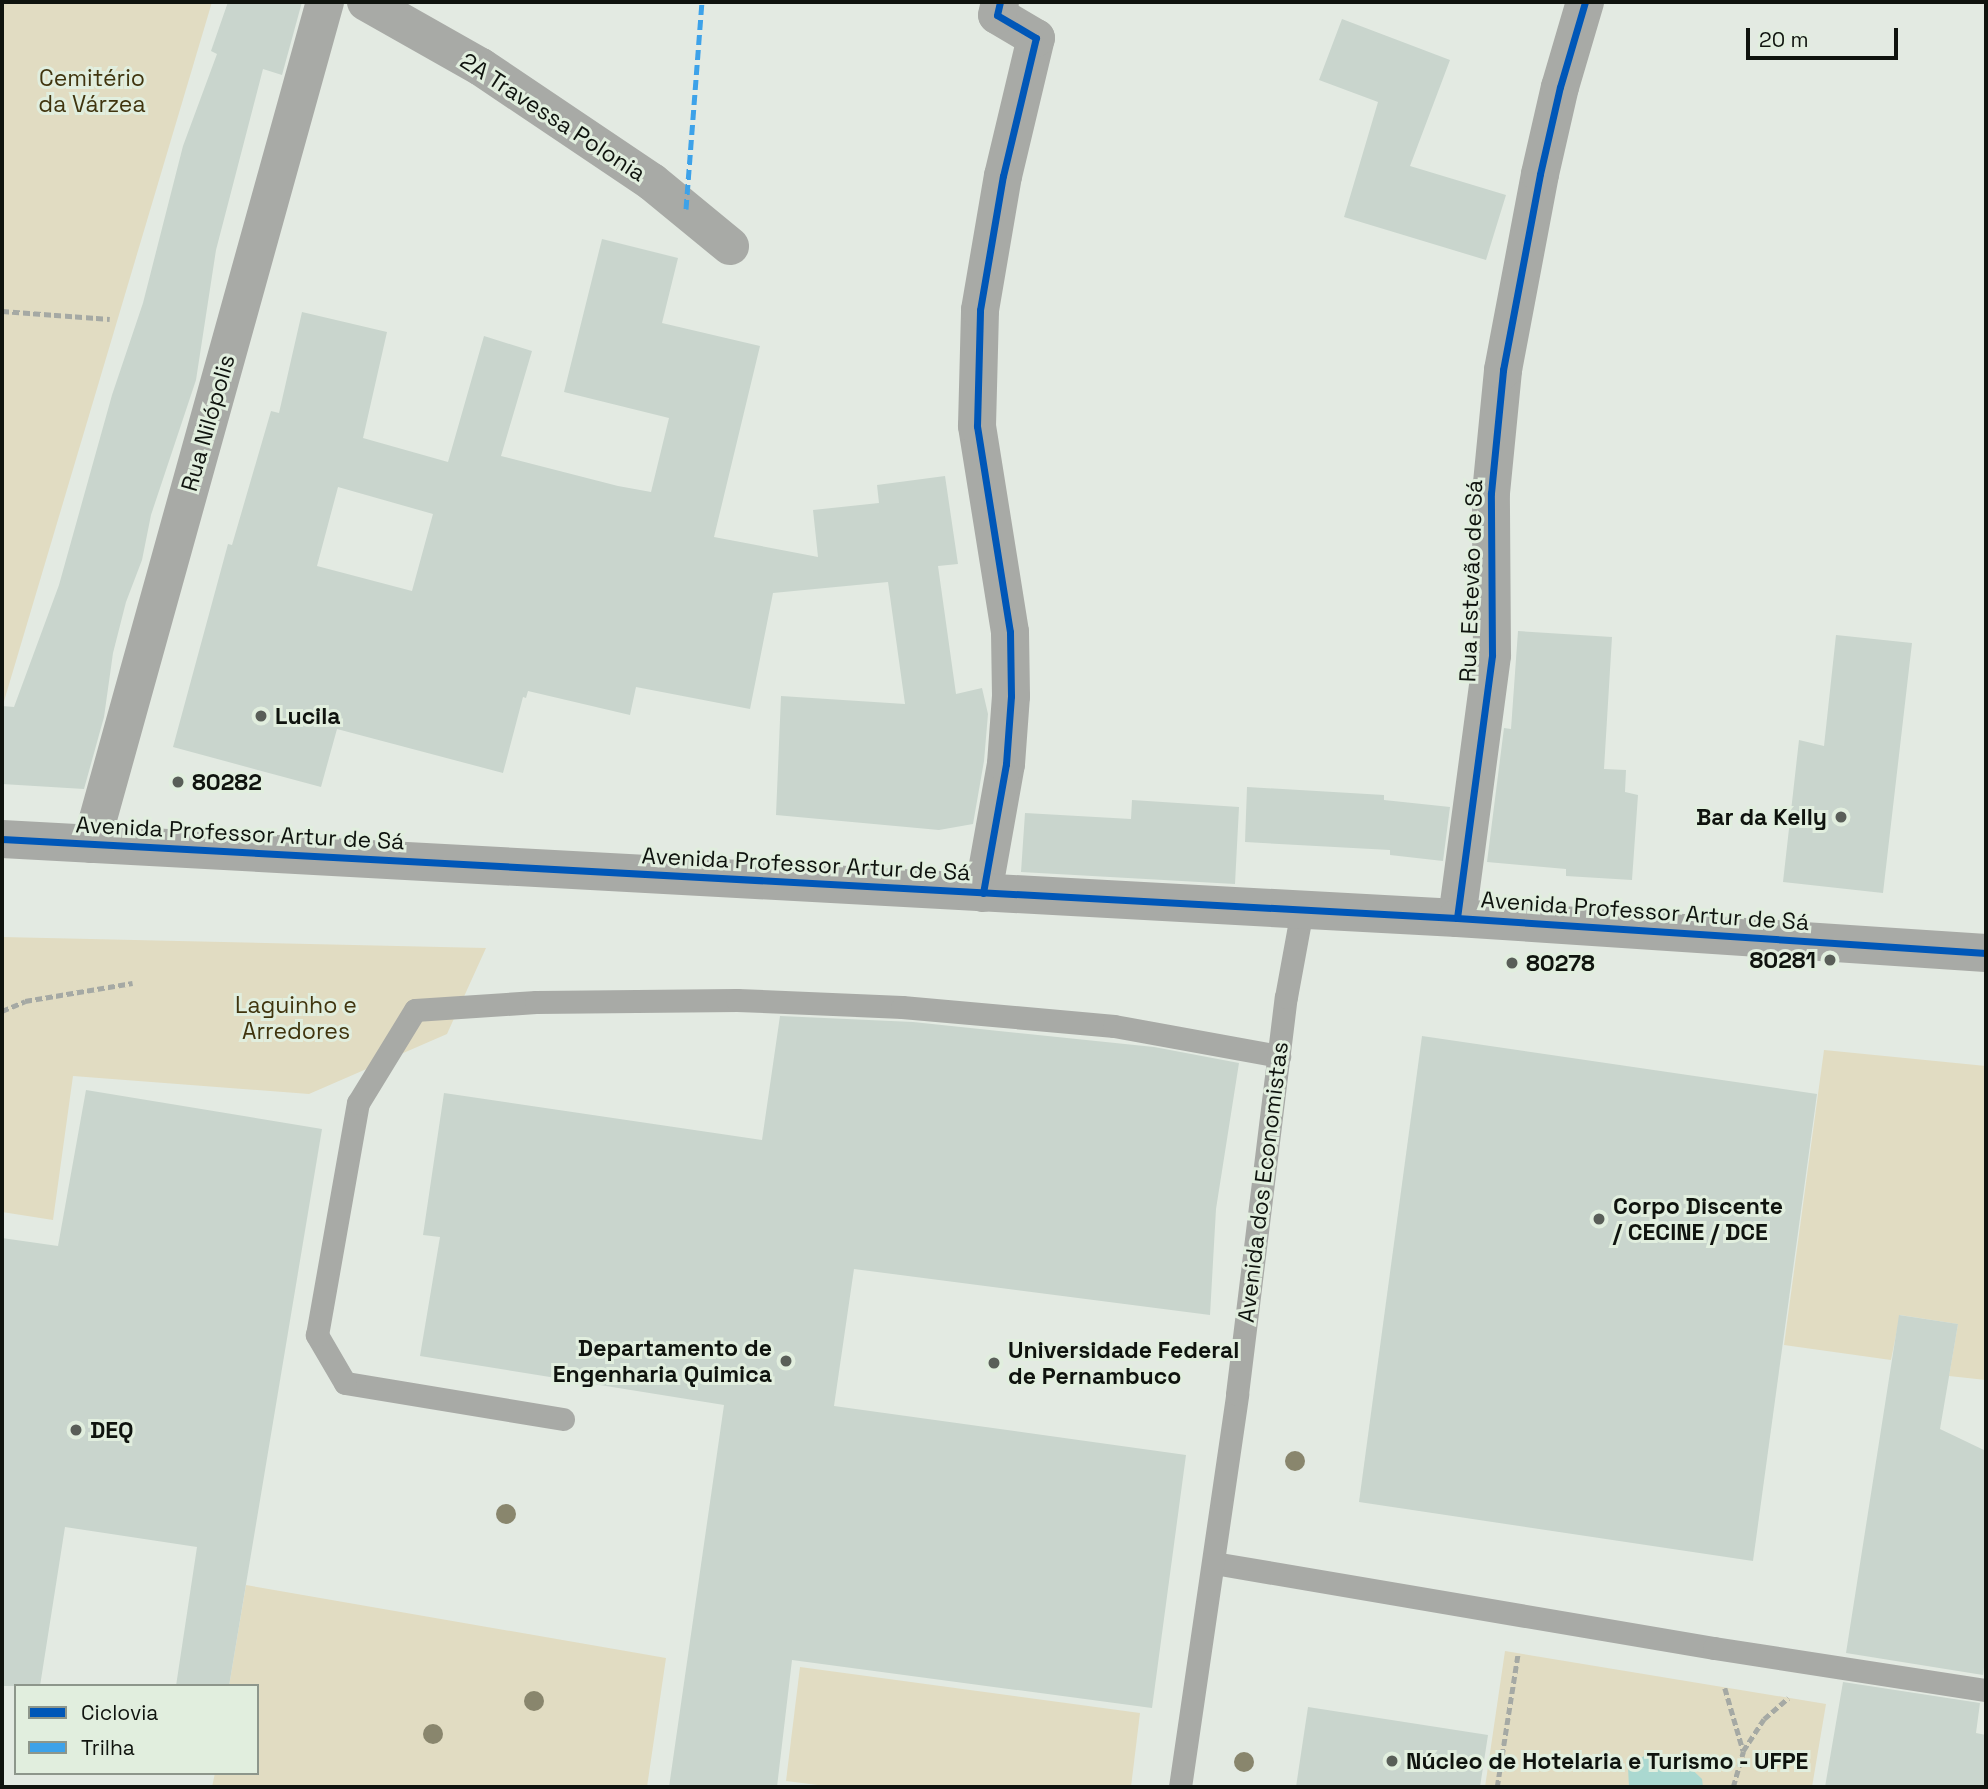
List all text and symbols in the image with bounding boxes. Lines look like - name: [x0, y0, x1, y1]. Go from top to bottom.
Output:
- scale bar: [1750, 14, 1902, 58]
- text: 20 m: [1759, 26, 1809, 53]
- street label: 2A Travessa Polonia: [455, 47, 651, 187]
- park label: Cemitério da Várzea: [38, 64, 146, 118]
- street label: Rua Nilópolis: [175, 351, 241, 495]
- street label: Rua Estevão de Sá: [1454, 479, 1488, 683]
- place label: Lucila: [275, 702, 341, 730]
- marker: Lucila: [253, 708, 269, 724]
- place label: 80282: [192, 768, 262, 796]
- marker: 80282: [170, 774, 186, 790]
- place label: Bar da Kelly: [1696, 803, 1827, 831]
- marker: Bar da Kelly: [1833, 809, 1849, 825]
- street label: Avenida Professor Artur de Sá: [75, 811, 405, 855]
- street label: Avenida Professor Artur de Sá: [641, 842, 971, 886]
- street label: Avenida Professor Artur de Sá: [1480, 886, 1810, 936]
- place label: 80281: [1749, 946, 1816, 974]
- place label: 80278: [1526, 949, 1595, 977]
- marker: 80281: [1822, 952, 1838, 968]
- marker: 80278: [1504, 955, 1520, 971]
- park label: Laguinho e Arredores: [235, 991, 357, 1045]
- street label: Avenida dos Economistas: [1232, 1040, 1294, 1324]
- place label: Corpo Discente / CECINE / DCE: [1613, 1192, 1783, 1246]
- marker: Corpo Discente / CECINE / DCE: [1591, 1211, 1607, 1227]
- place label: Departamento de Engenharia Quimica: [553, 1334, 772, 1388]
- place label: Universidade Federal de Pernambuco: [1008, 1336, 1239, 1390]
- marker: Departamento de Engenharia Quimica: [778, 1353, 794, 1369]
- marker: Universidade Federal de Pernambuco: [986, 1355, 1002, 1371]
- place label: DEQ: [90, 1416, 134, 1444]
- marker: DEQ: [68, 1422, 84, 1438]
- legend: [14, 1684, 259, 1775]
- text: Ciclovia: [81, 1699, 158, 1726]
- text: Trilha: [81, 1734, 135, 1761]
- place label: Núcleo de Hotelaria e Turismo - UFPE: [1406, 1747, 1810, 1775]
- marker: Núcleo de Hotelaria e Turismo - UFPE: [1384, 1753, 1400, 1769]

